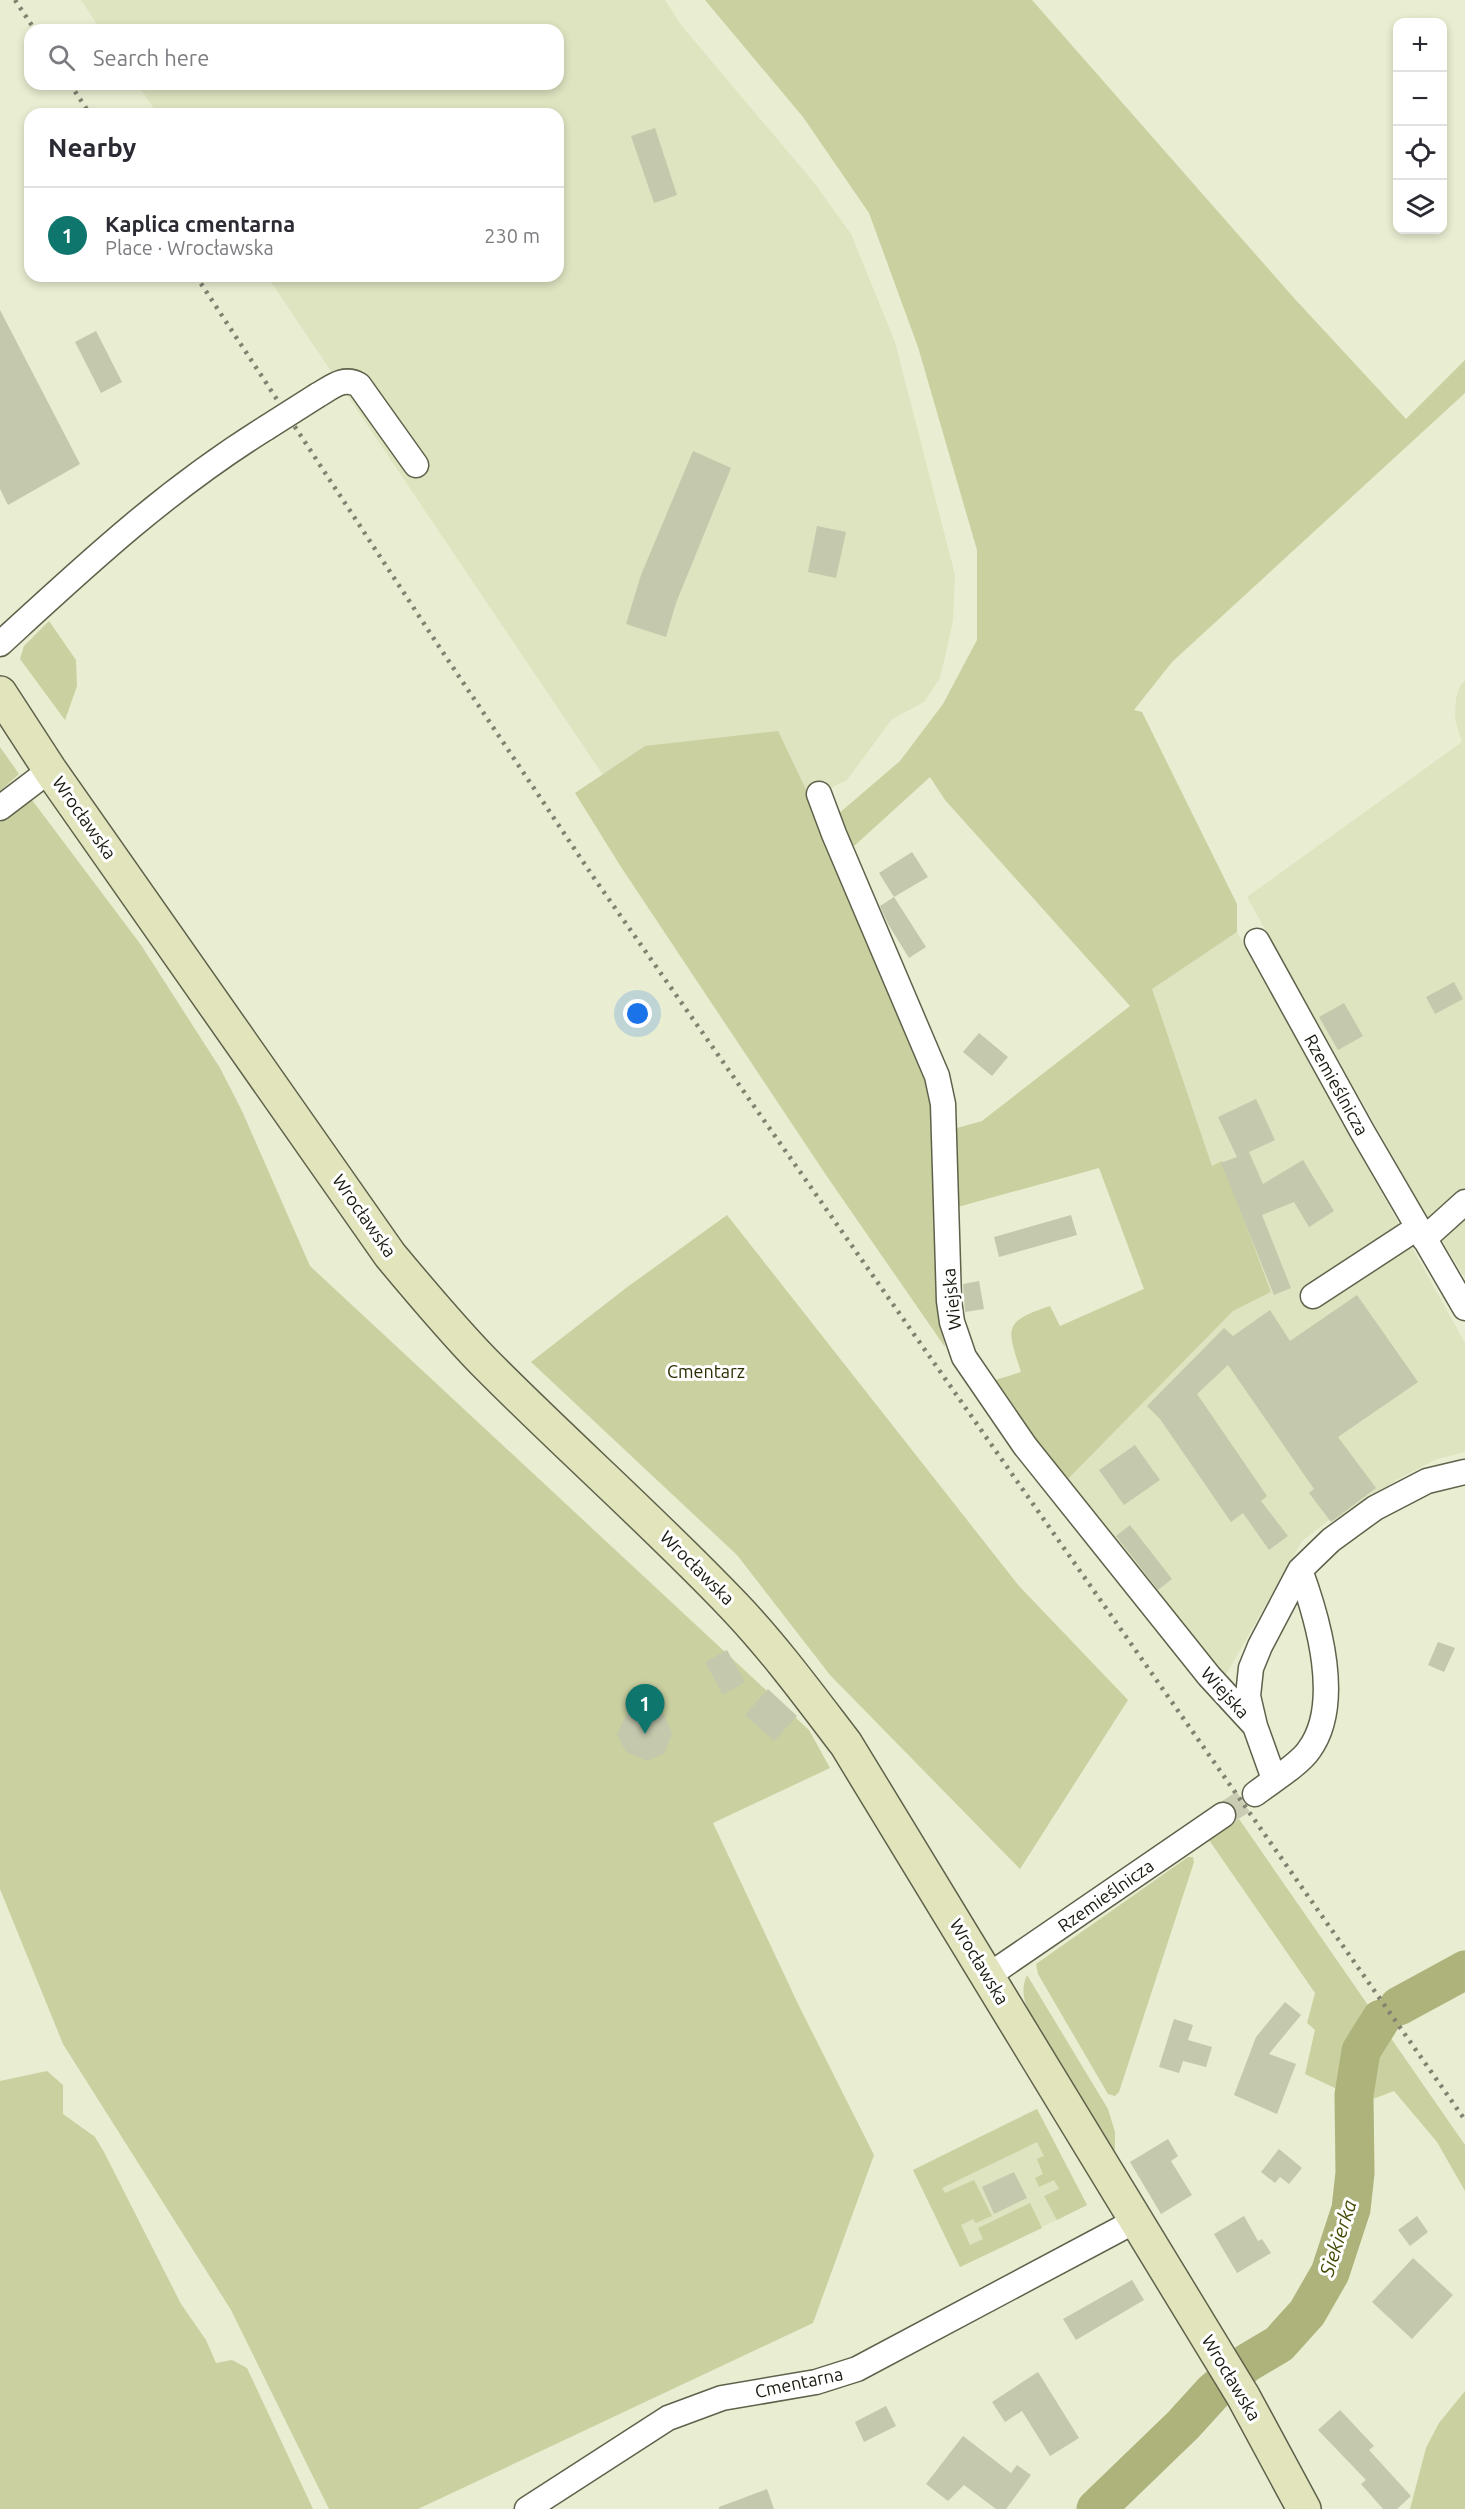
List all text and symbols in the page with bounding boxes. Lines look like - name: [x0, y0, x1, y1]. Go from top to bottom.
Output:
- map controls: [1393, 18, 1447, 234]
- button: +: [1393, 18, 1447, 72]
- search box: [24, 24, 564, 90]
- icon: search: [45, 41, 78, 74]
- text: Search here: [93, 45, 209, 70]
- button: −: [1393, 72, 1447, 126]
- button: locate: [1393, 126, 1447, 180]
- text: Nearby: [48, 133, 136, 162]
- button: layers: [1393, 180, 1447, 234]
- text: Kaplica cmentarna: [105, 211, 295, 236]
- text: 1: [62, 224, 73, 247]
- text: 230 m: [484, 224, 540, 247]
- text: Place · Wrocławska: [105, 236, 274, 259]
- street label: Wrocławska: [49, 772, 121, 863]
- your location: [623, 999, 652, 1028]
- street label: Rzemieślnicza: [1301, 1031, 1373, 1138]
- street label: Wrocławska: [329, 1170, 401, 1261]
- street label: Wiejska: [938, 1267, 964, 1331]
- park label: Cmentarz: [667, 1361, 745, 1381]
- street label: Wrocławska: [657, 1526, 739, 1608]
- street label: Wiejska: [1198, 1663, 1254, 1722]
- pin: 1: [626, 1684, 664, 1734]
- street label: Rzemieślnicza: [1054, 1855, 1157, 1936]
- street label: Wrocławska: [946, 1915, 1013, 2008]
- water label: Siekierka: [1314, 2197, 1361, 2280]
- street label: Wrocławska: [1198, 2331, 1265, 2424]
- street label: Cmentarna: [753, 2363, 845, 2401]

